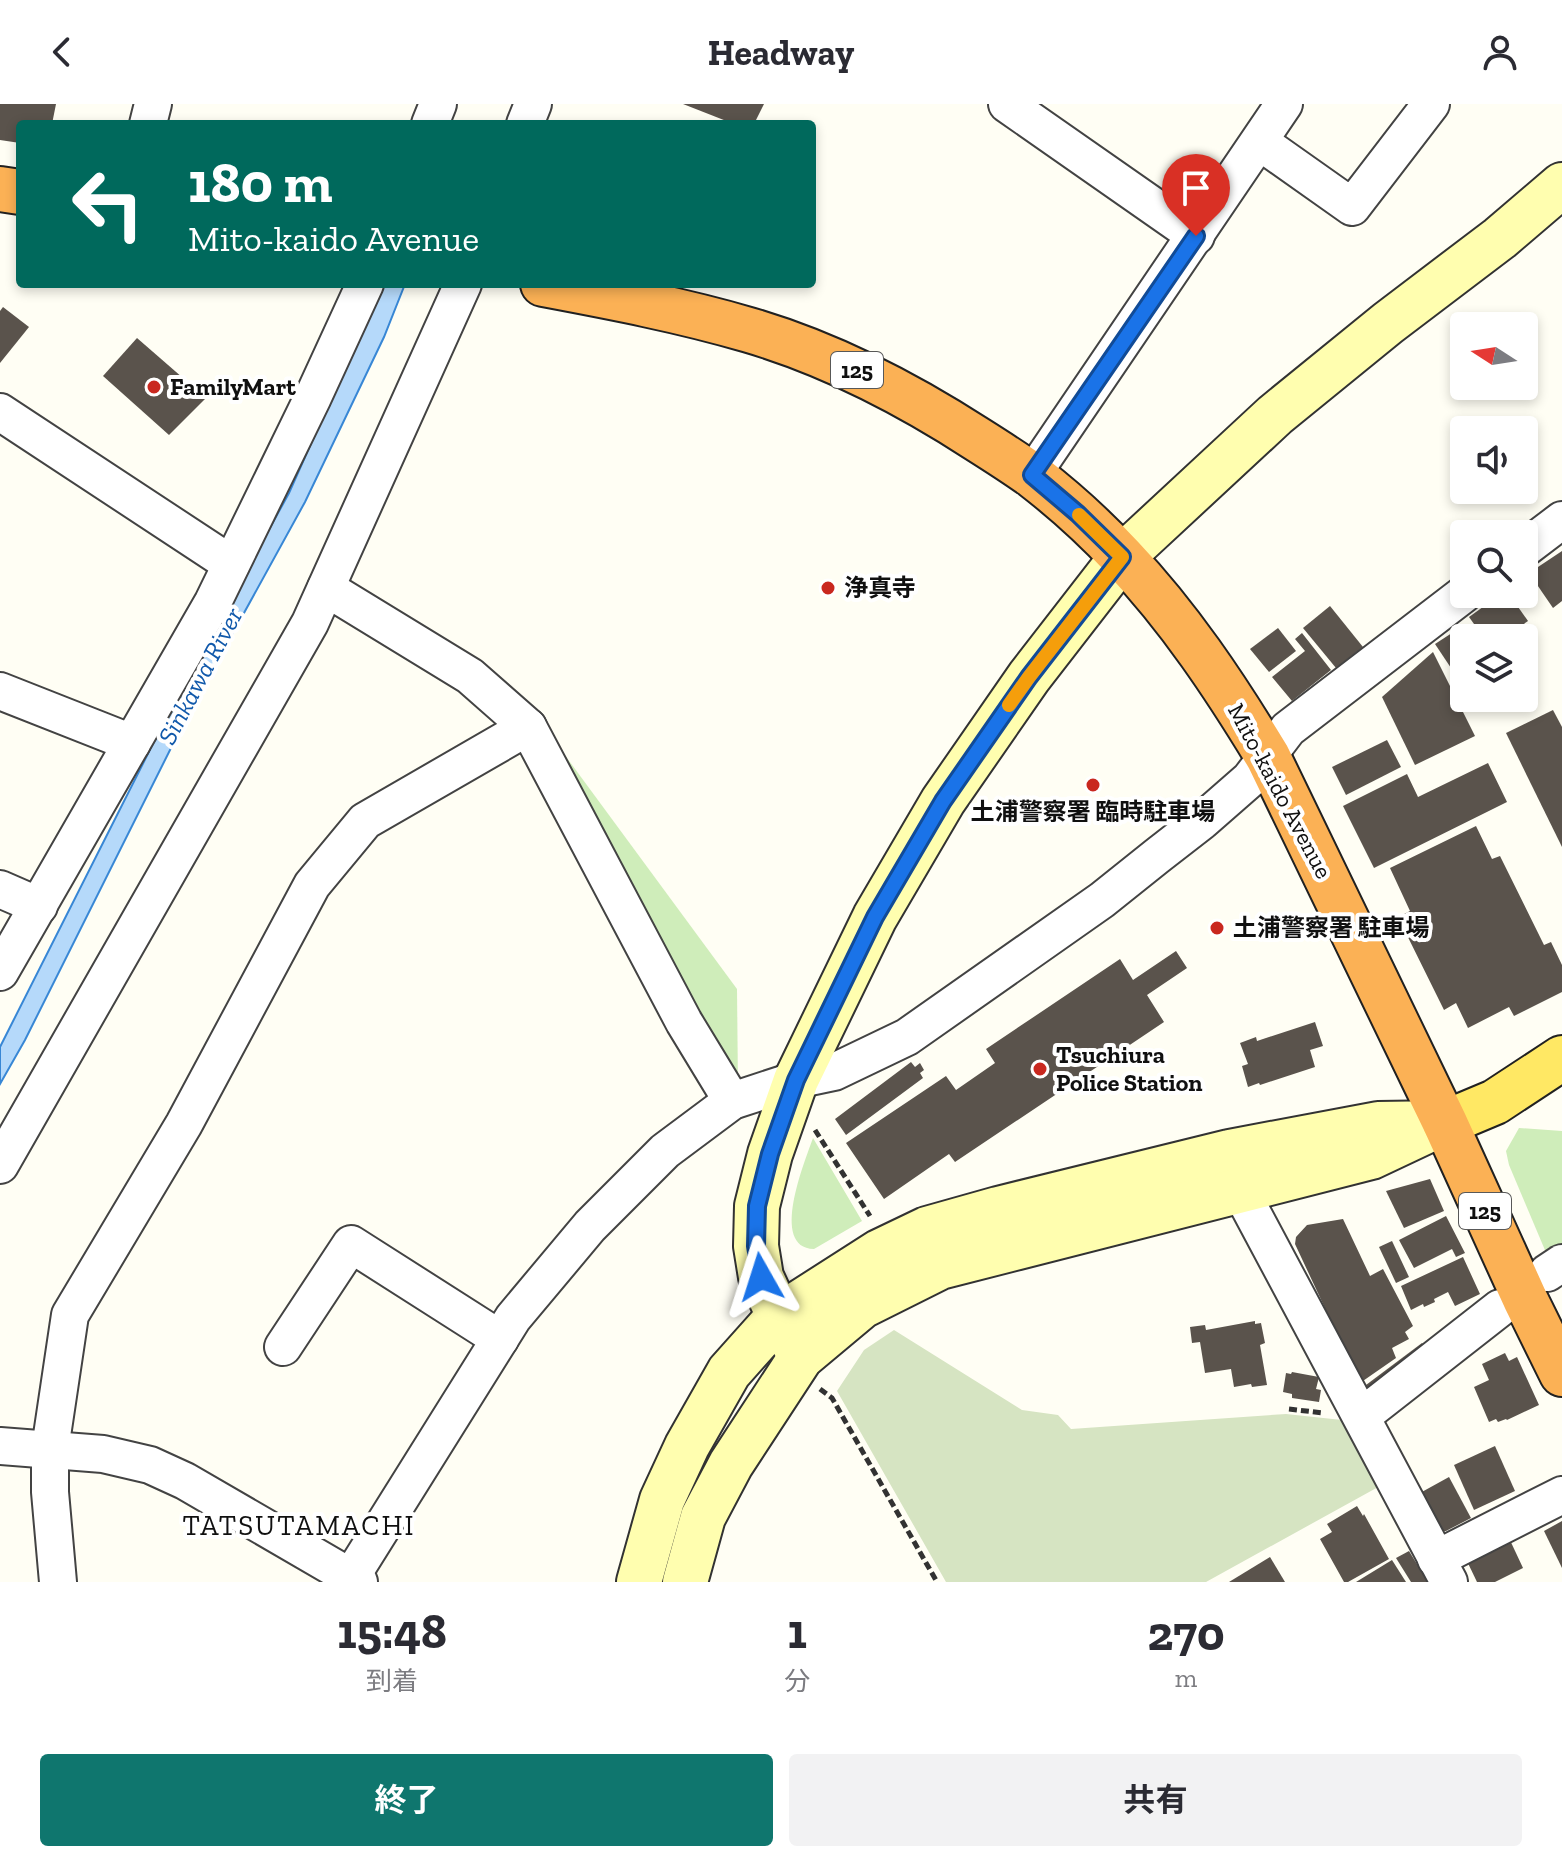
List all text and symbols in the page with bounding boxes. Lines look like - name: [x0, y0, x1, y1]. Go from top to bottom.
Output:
- icon: back: [40, 30, 84, 74]
- icon: person: [1478, 30, 1522, 74]
- text: Headway: [708, 31, 854, 74]
- text: 180 m: [188, 149, 333, 216]
- icon: left: [56, 152, 160, 256]
- pin: [1162, 154, 1230, 236]
- icon: arrive: [1174, 166, 1218, 210]
- text: Mito-kaido Avenue: [188, 217, 479, 260]
- north arrow: [1450, 312, 1538, 400]
- map controls: [1450, 312, 1538, 712]
- road number: 125: [831, 352, 883, 388]
- place label: FamilyMart: [170, 372, 296, 401]
- marker: FamilyMart: [145, 378, 163, 396]
- button: sound: [1450, 416, 1538, 504]
- button: search: [1450, 520, 1538, 608]
- place label: 浄真寺: [844, 573, 916, 602]
- marker: 浄真寺: [819, 579, 837, 597]
- water label: Sinkawa River: [151, 602, 249, 750]
- button: layers: [1450, 624, 1538, 712]
- street label: Mito-kaido Avenue: [1222, 698, 1339, 883]
- marker: 土浦警察署 臨時駐車場: [1084, 776, 1102, 794]
- place label: 土浦警察署 臨時駐車場: [971, 797, 1215, 826]
- place label: 土浦警察署 駐車場: [1233, 913, 1430, 942]
- marker: 土浦警察署 駐車場: [1208, 919, 1226, 937]
- place label: Tsuchiura Police Station: [1056, 1040, 1202, 1097]
- marker: Tsuchiura Police Station: [1031, 1060, 1049, 1078]
- road number: 125: [1459, 1193, 1511, 1229]
- position arrow: [719, 1235, 803, 1319]
- district label: TATSUTAMACHI: [182, 1509, 416, 1542]
- text: 15:48: [337, 1603, 447, 1660]
- text: 1: [787, 1603, 807, 1660]
- text: 270: [1148, 1605, 1225, 1662]
- text: m: [1175, 1662, 1197, 1694]
- text: 到着: [366, 1665, 418, 1697]
- text: 分: [784, 1665, 810, 1697]
- button: 終了: [40, 1754, 773, 1846]
- button: 共有: [789, 1754, 1522, 1846]

